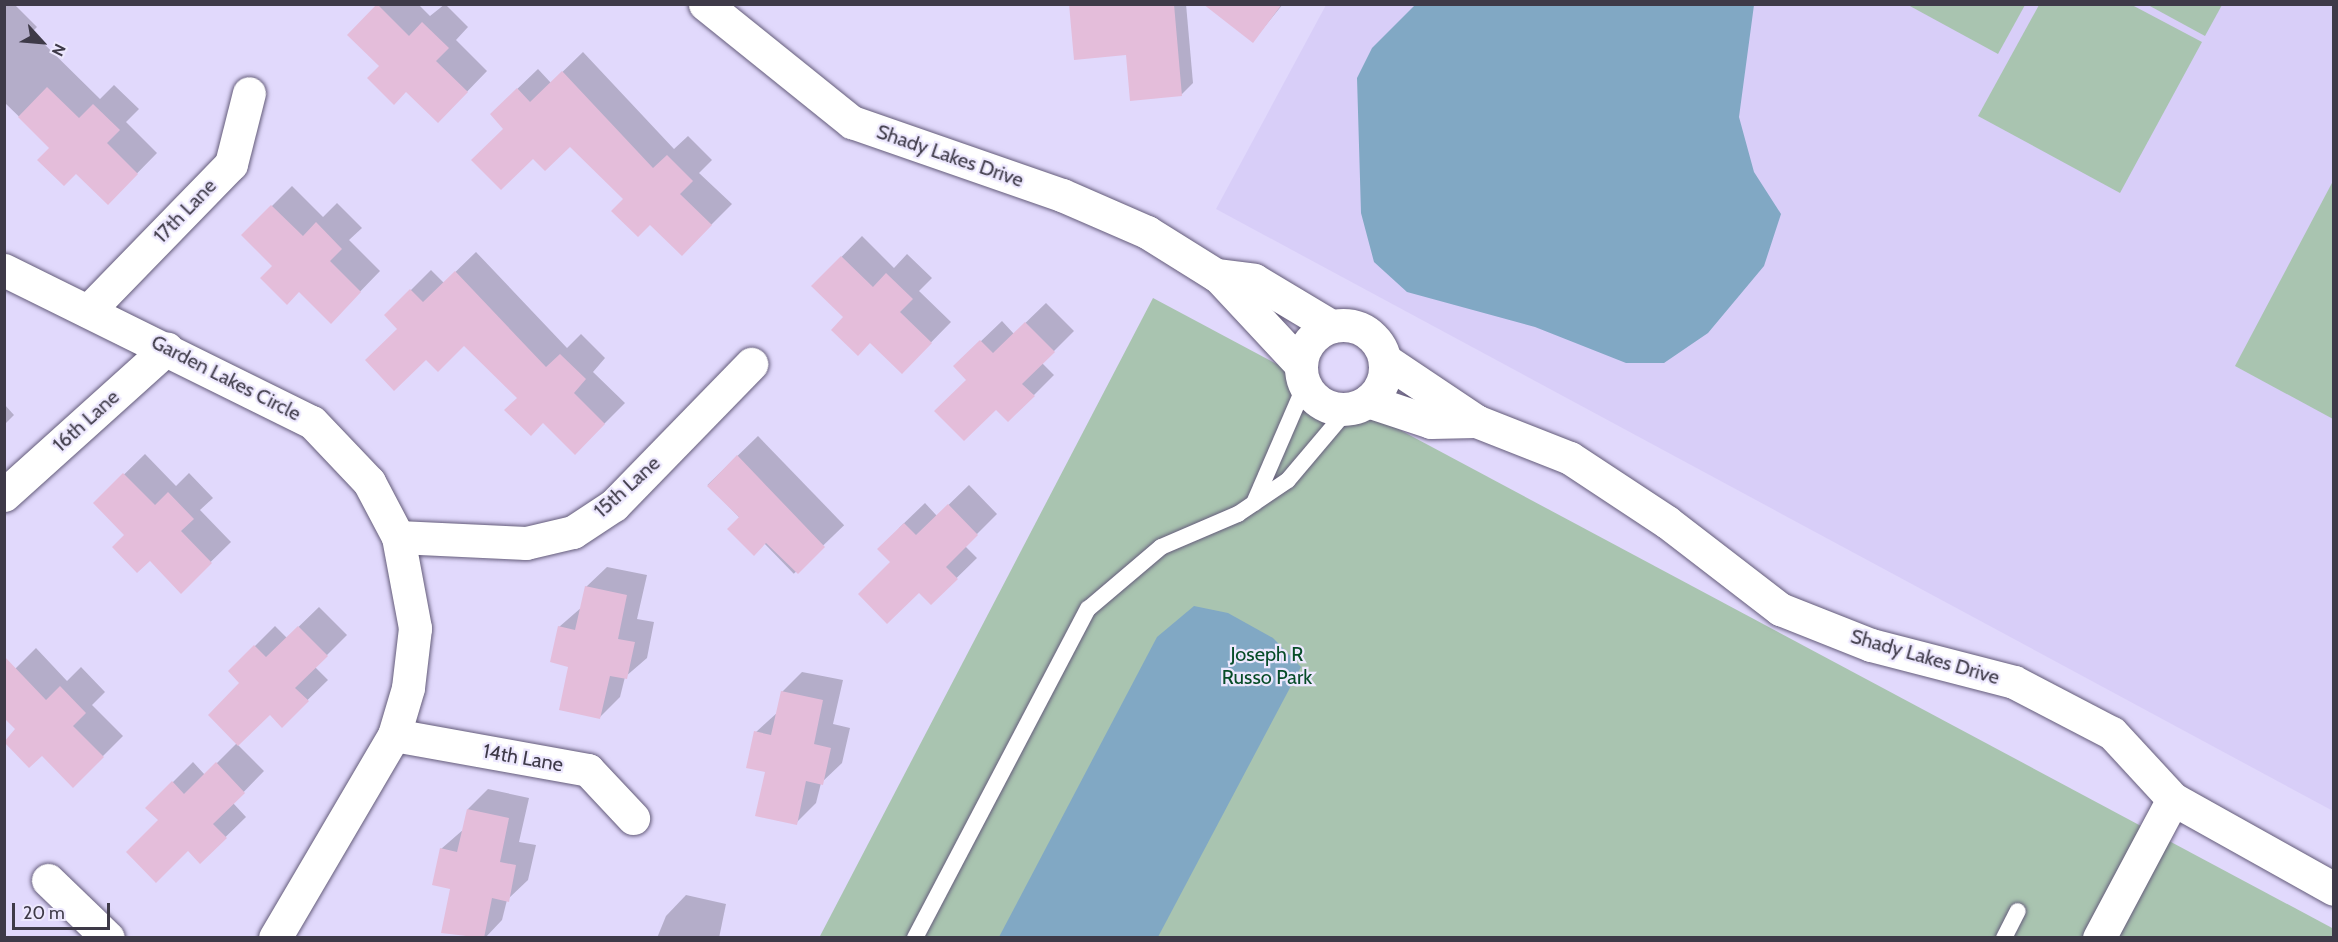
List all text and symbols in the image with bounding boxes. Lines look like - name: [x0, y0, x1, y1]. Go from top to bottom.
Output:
- north arrow: [12, 12, 72, 72]
- text: N: [48, 41, 70, 59]
- street label: Shady Lakes Drive: [873, 120, 1027, 192]
- street label: 17th Lane: [149, 174, 221, 248]
- street label: Garden Lakes Circle: [147, 330, 305, 426]
- street label: 16th Lane: [48, 385, 124, 457]
- street label: 15th Lane: [589, 451, 665, 523]
- street label: Shady Lakes Drive: [1848, 624, 2002, 690]
- park label: Joseph R Russo Park: [1222, 643, 1312, 690]
- street label: 14th Lane: [481, 739, 565, 777]
- scale bar: [15, 891, 112, 929]
- text: 20 m: [23, 902, 65, 924]

